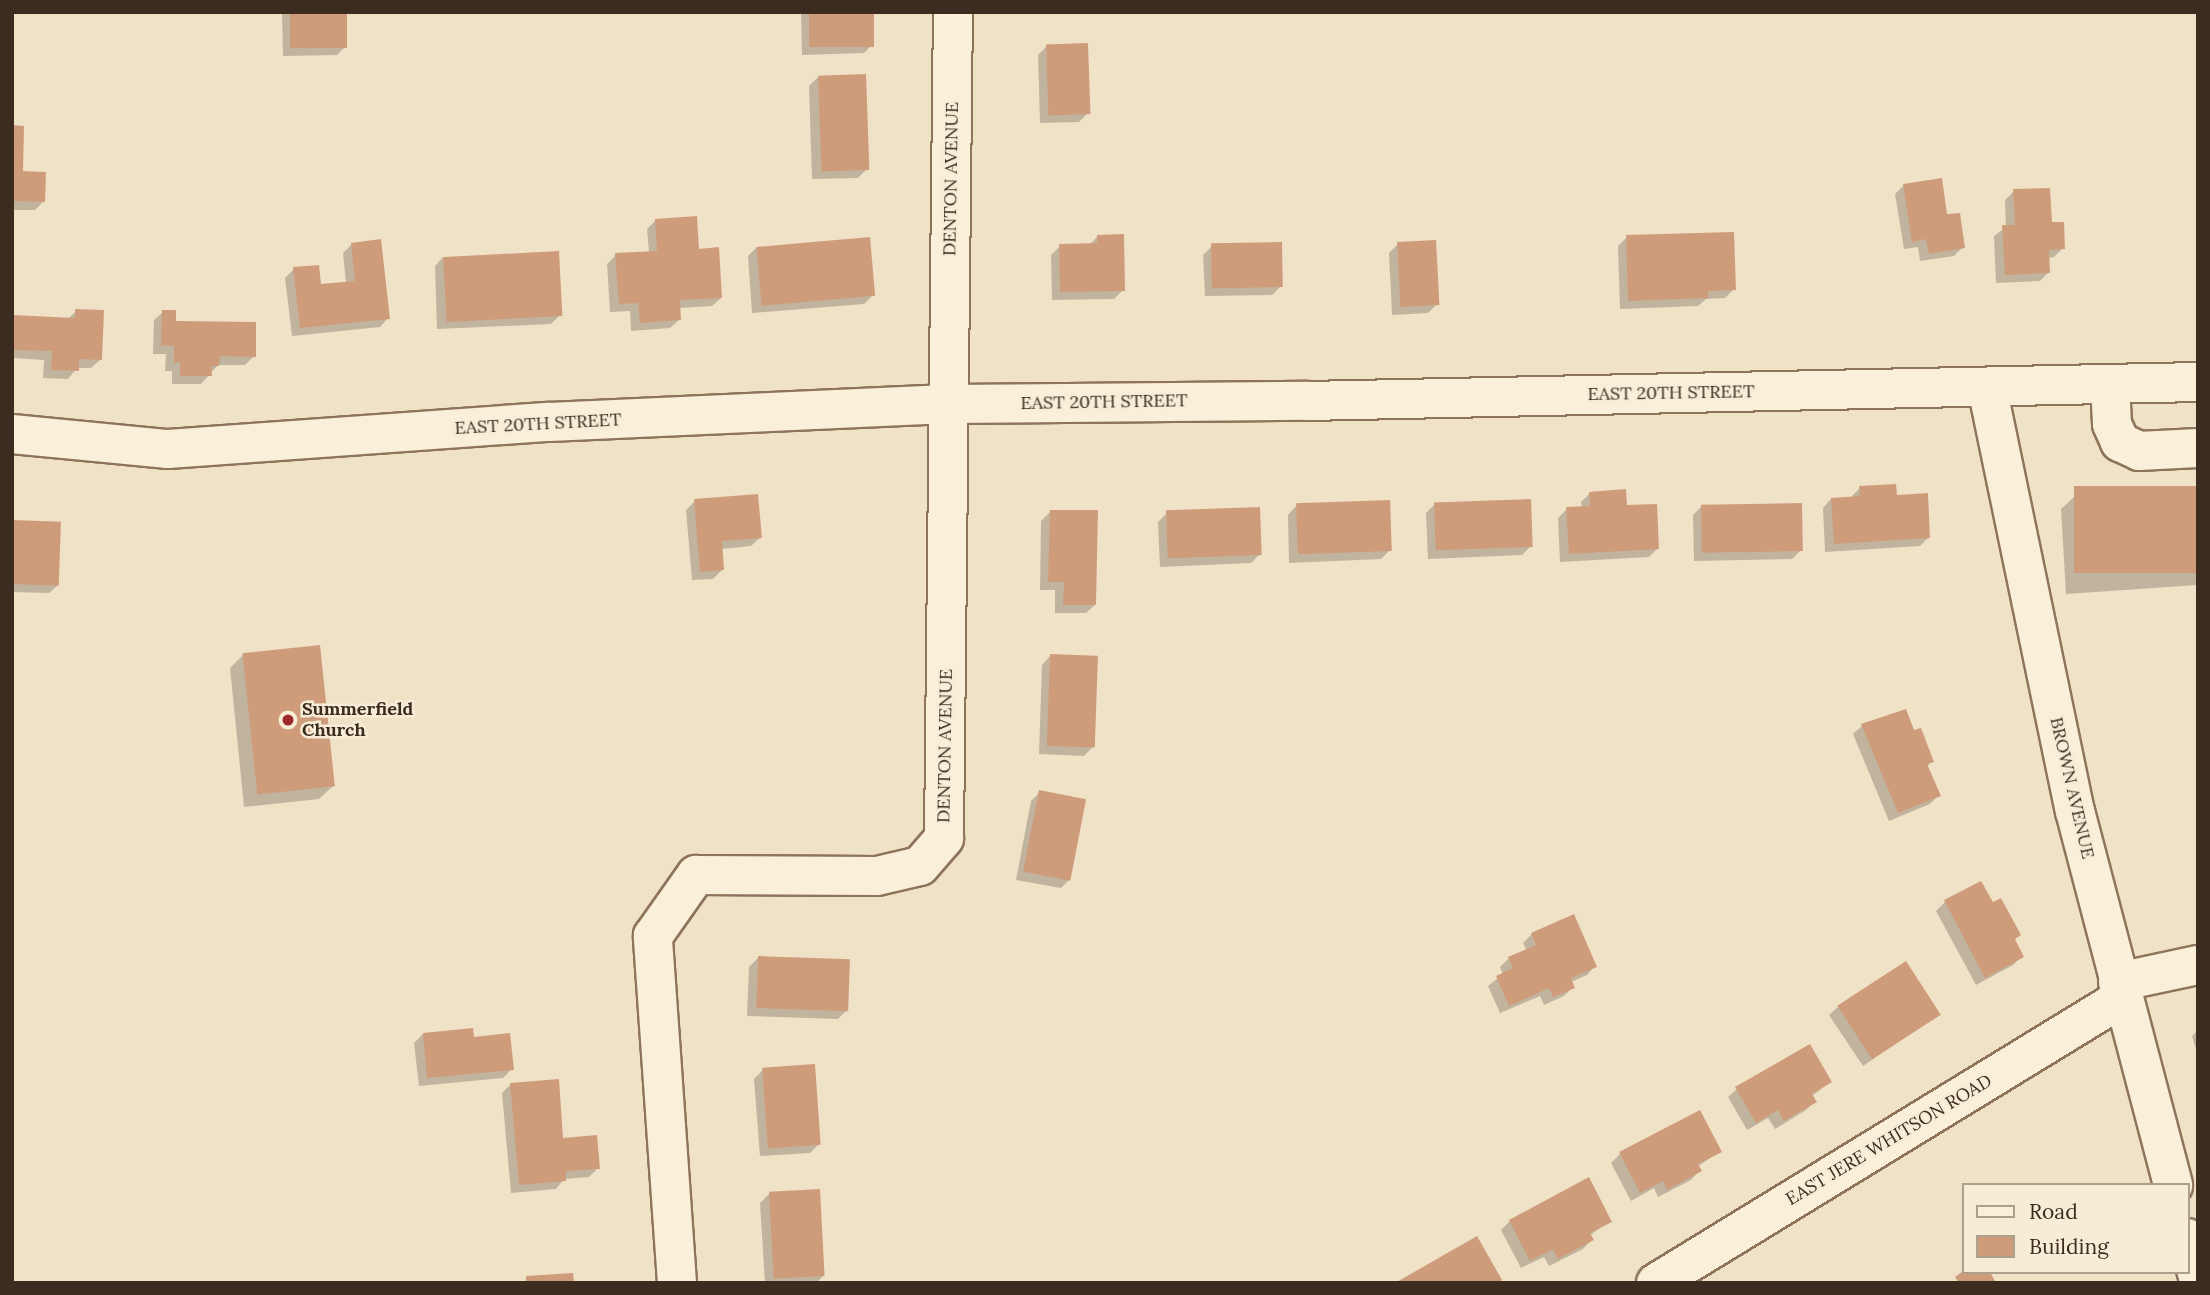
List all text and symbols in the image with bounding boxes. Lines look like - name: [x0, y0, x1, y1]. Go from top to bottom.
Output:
- street label: DENTON AVENUE: [939, 102, 963, 256]
- street label: EAST 20TH STREET: [1587, 381, 1755, 405]
- street label: EAST 20TH STREET: [1020, 390, 1188, 414]
- street label: EAST 20TH STREET: [454, 409, 622, 439]
- street label: DENTON AVENUE: [933, 669, 957, 823]
- place label: Summerfield Church: [302, 699, 413, 742]
- marker: Summerfield Church: [280, 712, 296, 728]
- street label: BROWN AVENUE: [2045, 715, 2099, 861]
- street label: EAST JERE WHITSON ROAD: [1782, 1070, 1996, 1210]
- legend: [1962, 1183, 2189, 1274]
- text: Road: [2029, 1198, 2078, 1225]
- text: Building: [2029, 1233, 2109, 1260]

